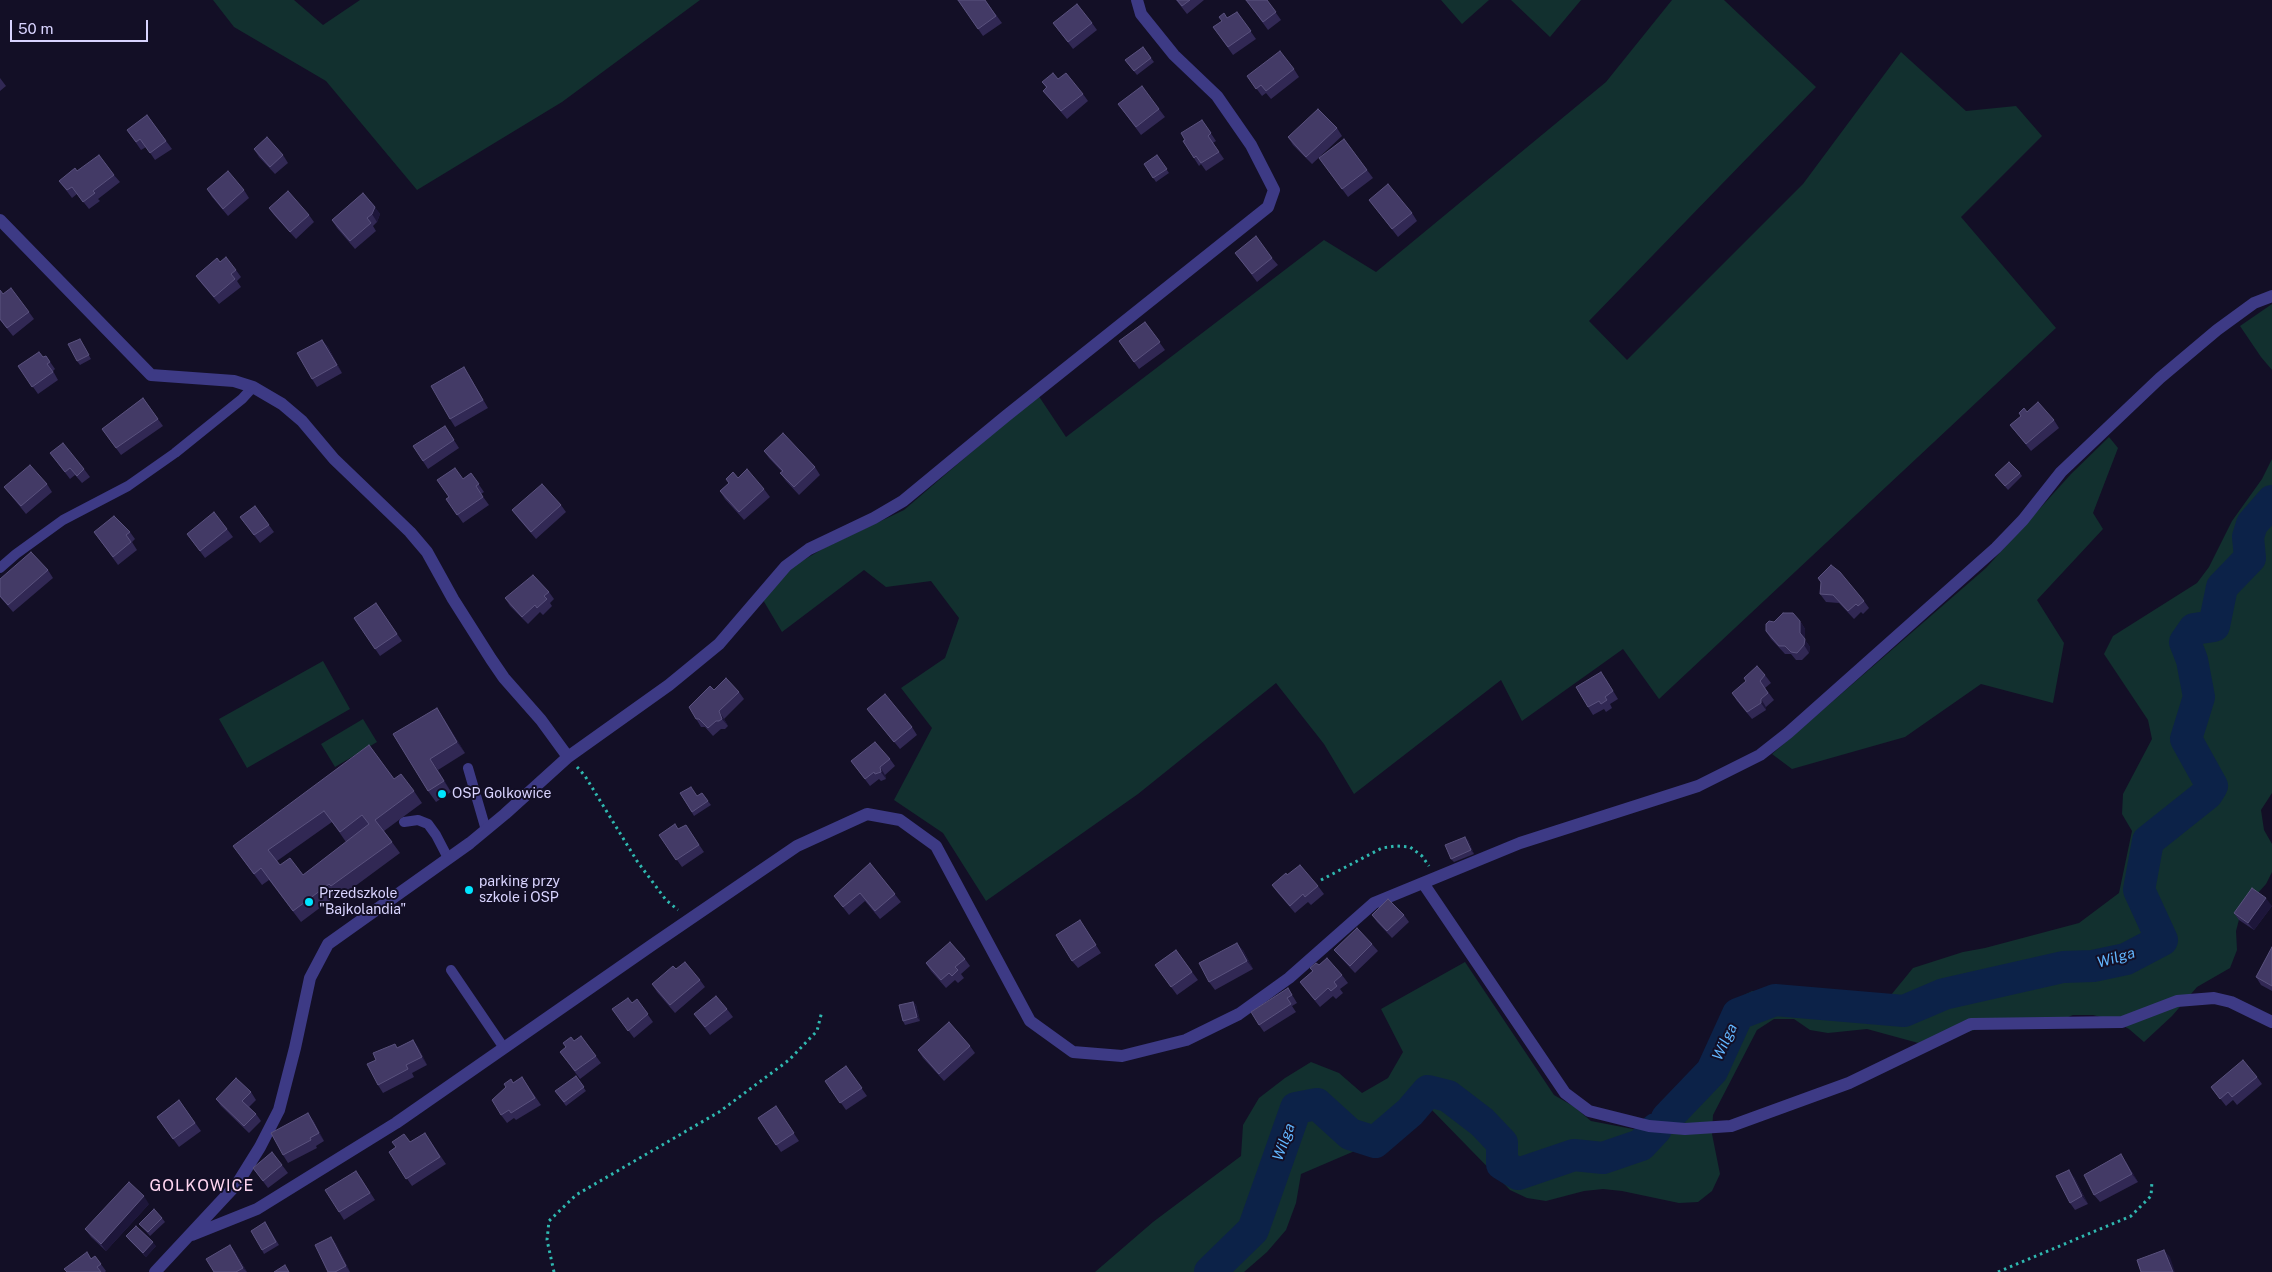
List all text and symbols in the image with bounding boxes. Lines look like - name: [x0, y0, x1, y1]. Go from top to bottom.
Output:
- scale bar: [12, 10, 150, 42]
- text: 50 m: [18, 20, 53, 37]
- place label: OSP Golkowice: [452, 786, 551, 802]
- marker: OSP Golkowice: [436, 788, 448, 800]
- place label: parking przy szkole i OSP: [479, 874, 560, 906]
- marker: parking przy szkole i OSP: [463, 884, 475, 896]
- place label: Przedszkole "Bajkolandia": [319, 886, 406, 919]
- marker: Przedszkole "Bajkolandia": [303, 896, 315, 908]
- water label: Wilga: [2095, 944, 2137, 972]
- water label: Wilga: [1709, 1021, 1741, 1063]
- water label: Wilga: [1269, 1121, 1299, 1163]
- district label: GOLKOWICE: [148, 1176, 256, 1196]

